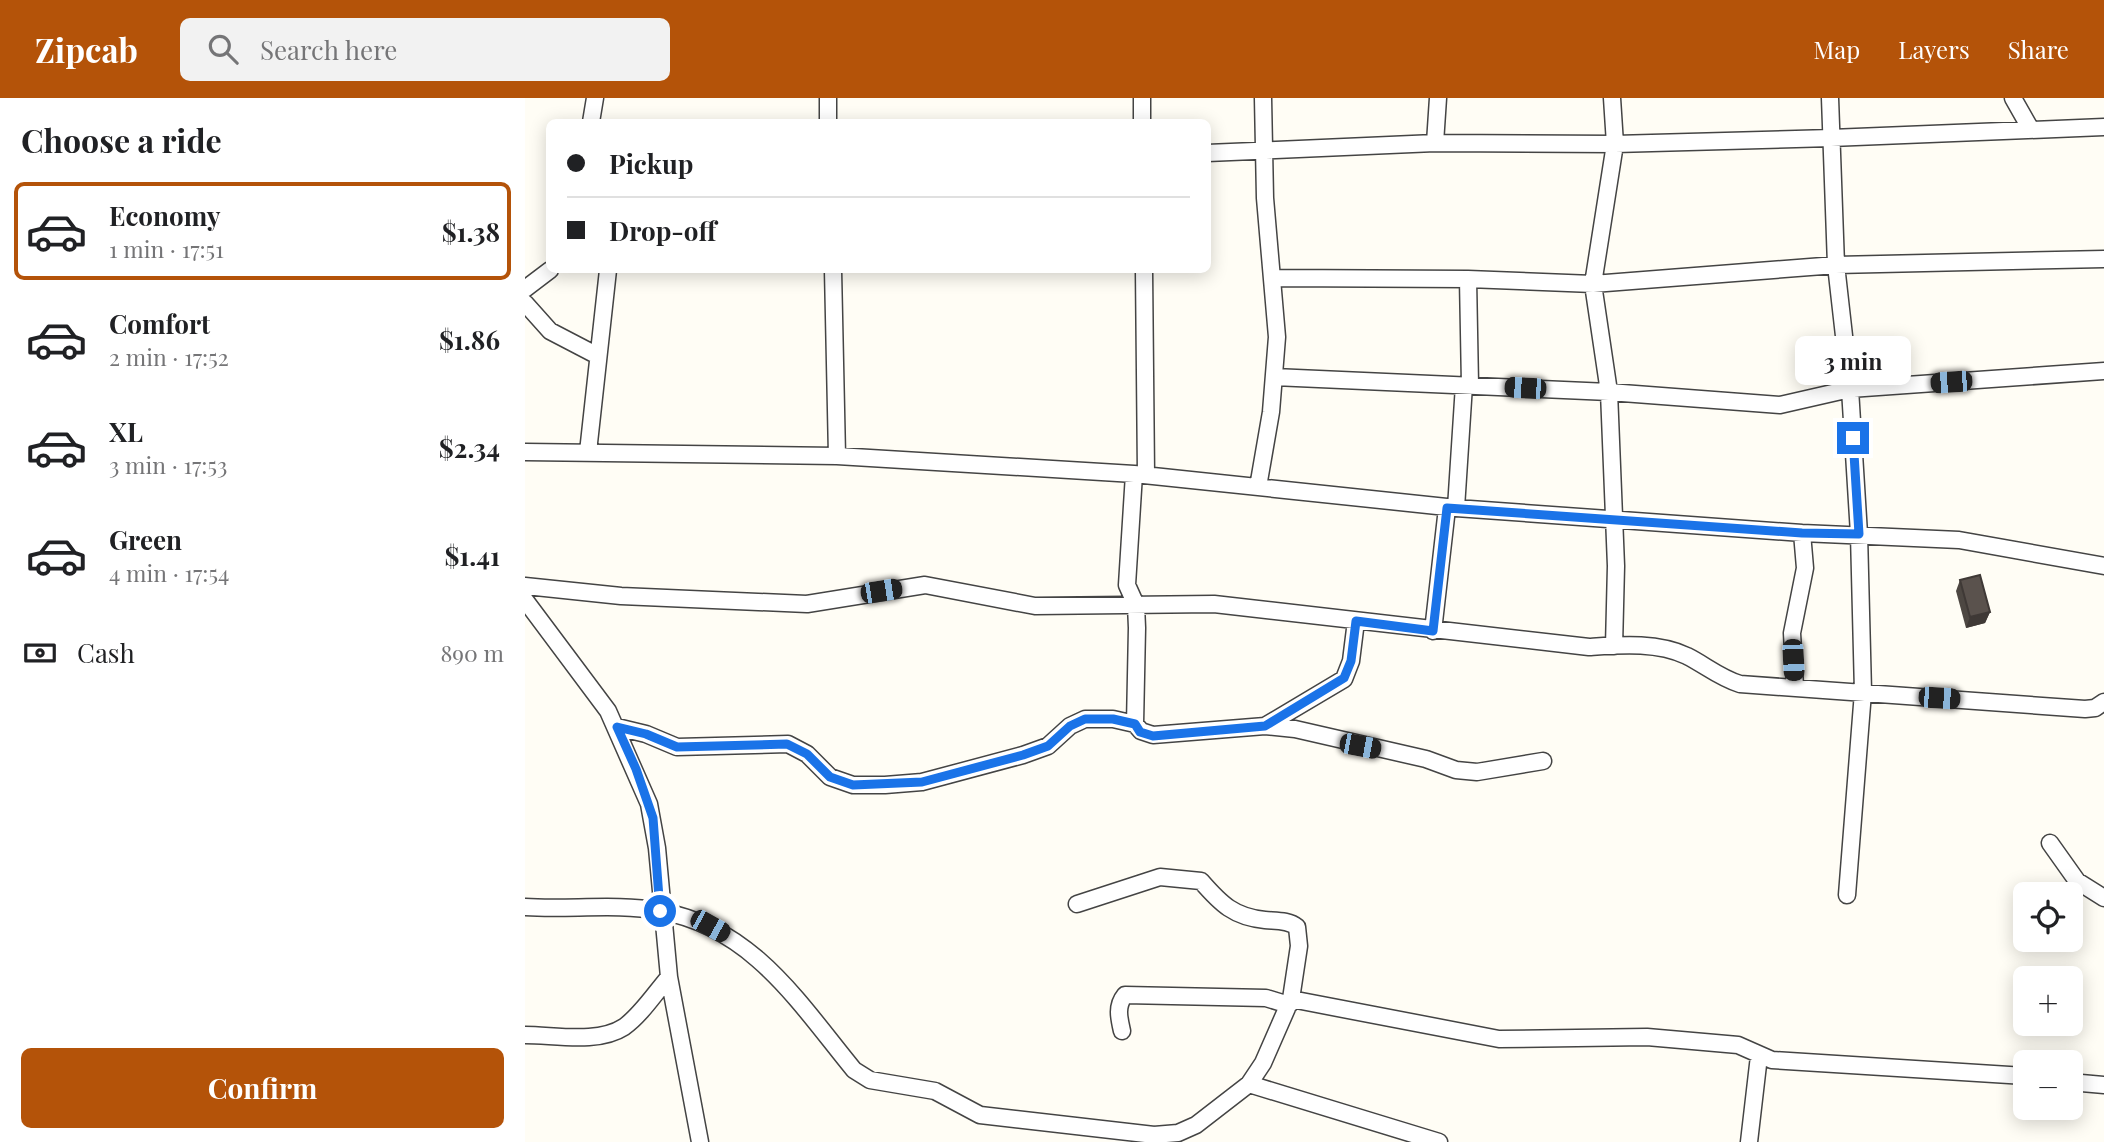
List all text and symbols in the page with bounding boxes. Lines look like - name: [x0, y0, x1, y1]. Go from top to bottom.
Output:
- search box: [180, 18, 670, 81]
- text: Zipcab: [35, 27, 138, 71]
- icon: search: [204, 30, 242, 68]
- text: Search here: [260, 32, 397, 67]
- text: Map: [1814, 33, 1860, 65]
- text: Layers: [1898, 33, 1970, 65]
- text: Share: [2008, 33, 2069, 65]
- text: Choose a ride: [21, 118, 222, 161]
- text: Pickup: [609, 146, 693, 181]
- text: Economy: [109, 198, 220, 233]
- icon: car: [25, 200, 88, 263]
- text: Drop-off: [609, 213, 716, 248]
- text: $1.38: [442, 214, 500, 249]
- text: 1 min · 17:51: [109, 233, 224, 264]
- text: Comfort: [109, 306, 210, 341]
- icon: car: [25, 308, 88, 371]
- text: $1.86: [439, 322, 500, 357]
- callout: 3 min: [1795, 336, 1911, 386]
- text: 2 min · 17:52: [109, 341, 229, 372]
- text: 3 min: [1824, 345, 1882, 376]
- car: [1930, 370, 1973, 394]
- car: [1504, 376, 1547, 400]
- text: XL: [109, 414, 143, 449]
- icon: car: [25, 416, 88, 479]
- route end: [1837, 422, 1869, 454]
- text: $2.34: [439, 430, 500, 465]
- text: 3 min · 17:53: [109, 449, 227, 480]
- text: Green: [109, 522, 182, 557]
- icon: car: [25, 524, 88, 587]
- text: $1.41: [444, 538, 500, 573]
- text: 4 min · 17:54: [109, 557, 229, 588]
- car: [859, 577, 904, 605]
- icon: cash: [21, 634, 59, 672]
- text: Cash: [77, 635, 135, 670]
- text: 890 m: [440, 637, 504, 668]
- car: [1782, 638, 1805, 682]
- car: [1918, 686, 1961, 710]
- car: [1338, 732, 1383, 760]
- map controls: [2013, 882, 2083, 1120]
- button: locate: [2013, 882, 2083, 952]
- route start: [644, 895, 676, 927]
- car: [687, 907, 734, 945]
- button: +: [2013, 966, 2083, 1036]
- button: Confirm: [21, 1048, 504, 1128]
- button: −: [2013, 1050, 2083, 1120]

